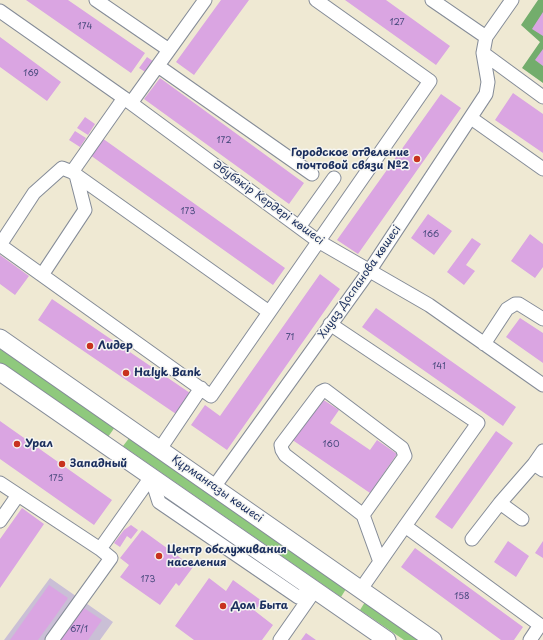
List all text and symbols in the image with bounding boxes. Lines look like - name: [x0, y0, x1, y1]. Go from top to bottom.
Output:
- house number: 127: [389, 18, 405, 28]
- house number: 174: [78, 22, 92, 32]
- house number: 169: [23, 69, 39, 79]
- house number: 172: [216, 136, 232, 146]
- place label: Городское отделение почтовой связи №2: [291, 146, 409, 172]
- marker: Городское отделение почтовой связи №2: [412, 154, 422, 164]
- street label: Әбубәкір Кердері көшесі: [210, 158, 326, 248]
- house number: 173: [181, 207, 195, 217]
- street label: Хиуаз Доспанова көшесі: [316, 223, 404, 341]
- house number: 166: [423, 230, 439, 240]
- house number: 71: [286, 333, 294, 343]
- place label: Лидер: [98, 339, 133, 353]
- marker: Лидер: [85, 341, 95, 351]
- house number: 141: [432, 362, 446, 372]
- place label: Halyk Bank: [134, 366, 201, 380]
- marker: Halyk Bank: [121, 368, 131, 378]
- place label: Урал: [25, 437, 53, 451]
- marker: Урал: [12, 439, 22, 449]
- house number: 160: [323, 440, 339, 450]
- street label: Құрманғазы көшесі: [169, 453, 265, 525]
- place label: Западный: [70, 457, 127, 471]
- marker: Западный: [57, 459, 67, 469]
- house number: 175: [49, 474, 63, 484]
- place label: Центр обслуживания наcеления: [167, 543, 287, 569]
- marker: Центр обслуживания наcеления: [154, 551, 164, 561]
- house number: 173: [141, 575, 155, 585]
- house number: 158: [454, 592, 470, 602]
- place label: Дом Быта: [231, 599, 288, 613]
- marker: Дом Быта: [218, 601, 228, 611]
- house number: 67/1: [70, 625, 88, 635]

